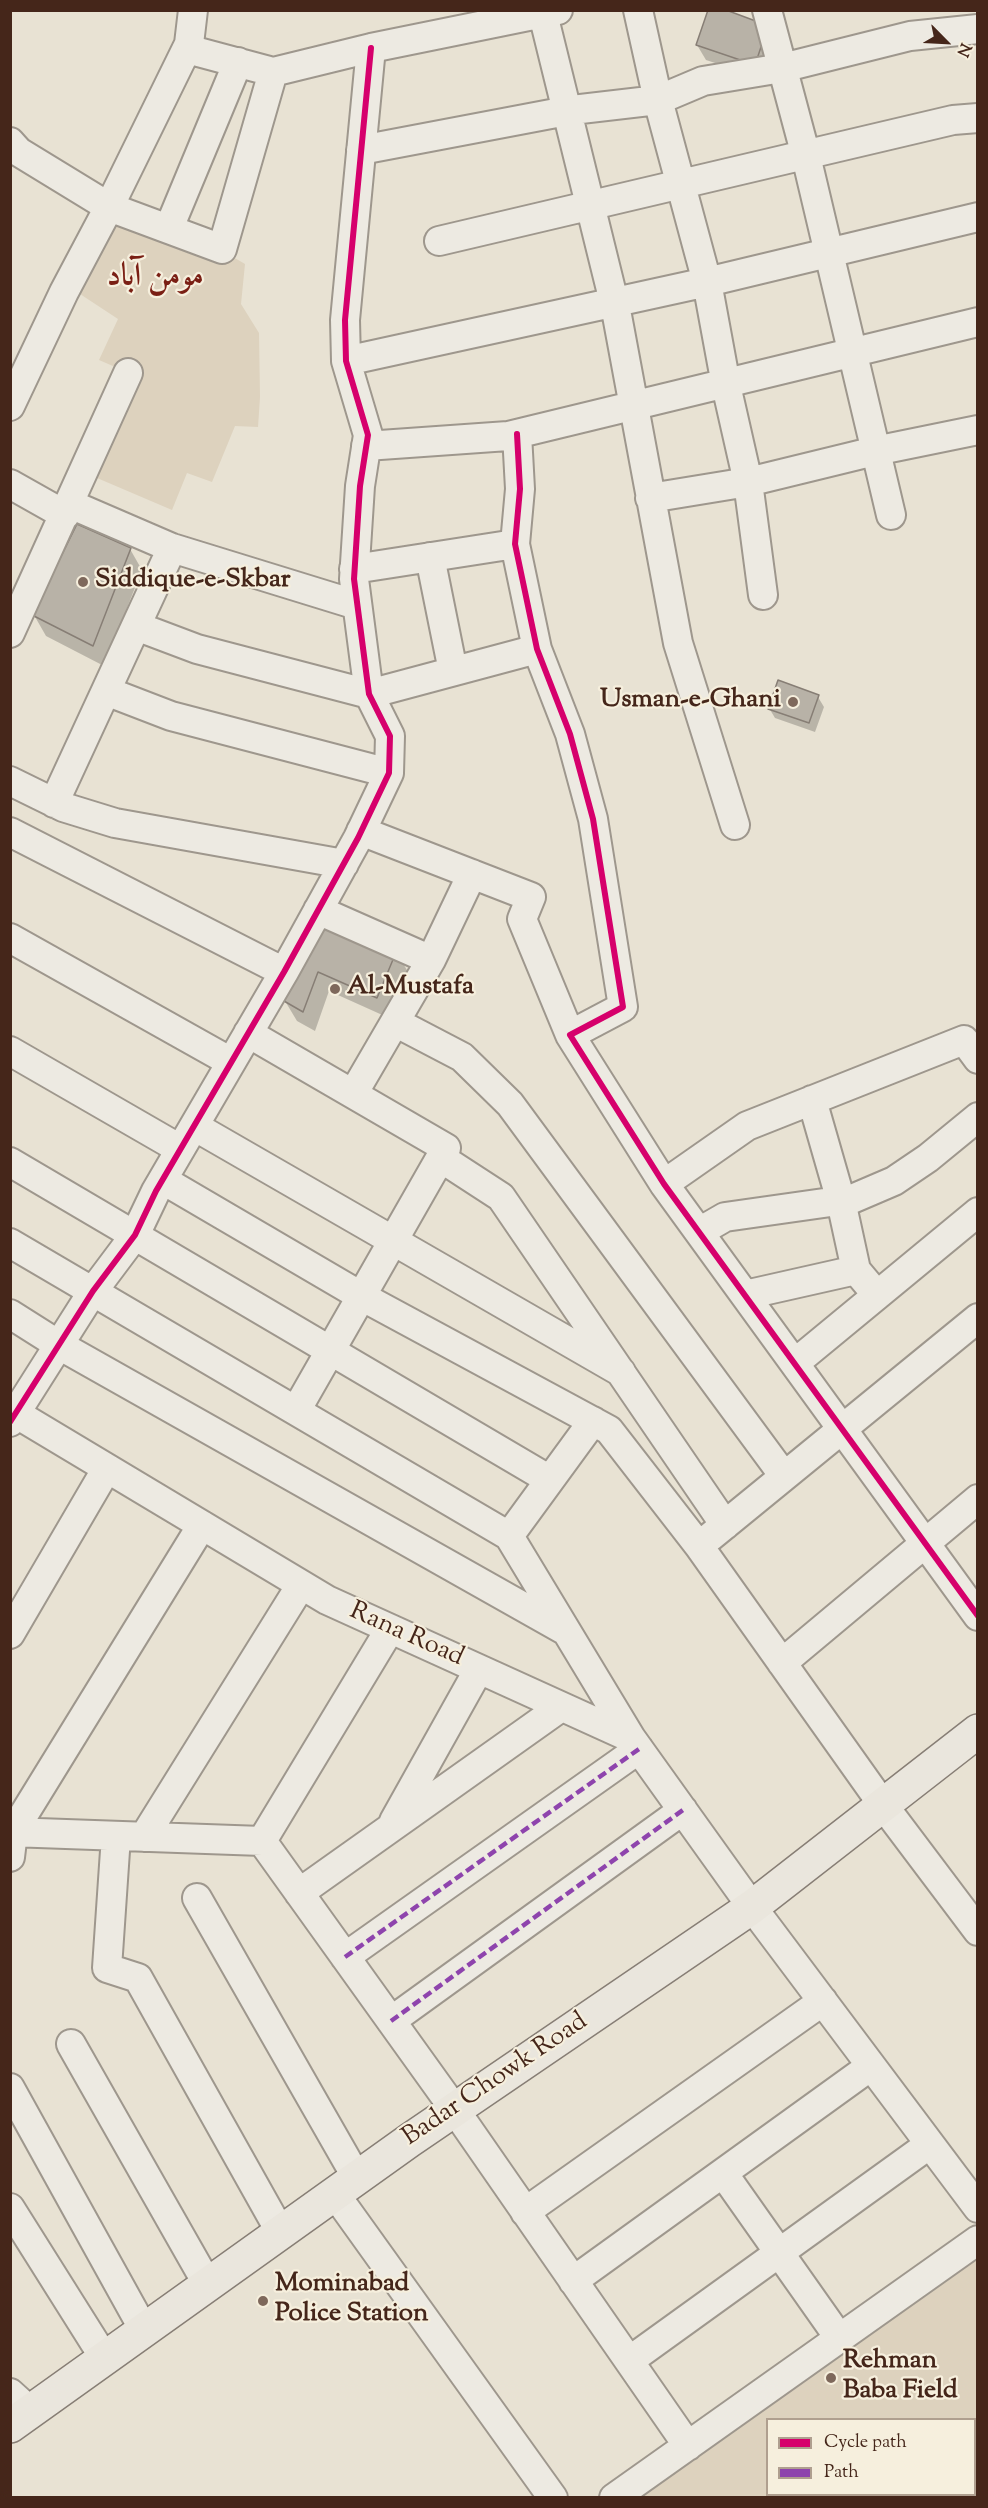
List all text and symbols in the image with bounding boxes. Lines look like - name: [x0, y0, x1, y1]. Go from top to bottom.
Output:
- north arrow: [916, 12, 976, 72]
- text: N: [950, 39, 976, 60]
- district label: مومن آباد: [106, 261, 204, 299]
- place label: Siddique-e-Skbar: [95, 566, 290, 598]
- marker: Siddique-e-Skbar: [76, 575, 90, 589]
- place label: Usman-e-Ghani: [600, 686, 781, 718]
- marker: Usman-e-Ghani: [786, 695, 800, 709]
- place label: Al-Mustafa: [347, 973, 474, 1005]
- marker: Al-Mustafa: [328, 982, 342, 996]
- street label: Rana Road: [344, 1597, 468, 1675]
- street label: Badar Chowk Road: [398, 2008, 594, 2154]
- place label: Mominabad Police Station: [275, 2270, 428, 2332]
- marker: Mominabad Police Station: [256, 2294, 270, 2308]
- place label: Rehman Baba Field: [843, 2347, 958, 2408]
- marker: Rehman Baba Field: [824, 2371, 838, 2385]
- legend: [766, 2418, 976, 2496]
- text: Cycle path: [824, 2430, 907, 2456]
- text: Path: [824, 2460, 859, 2486]

